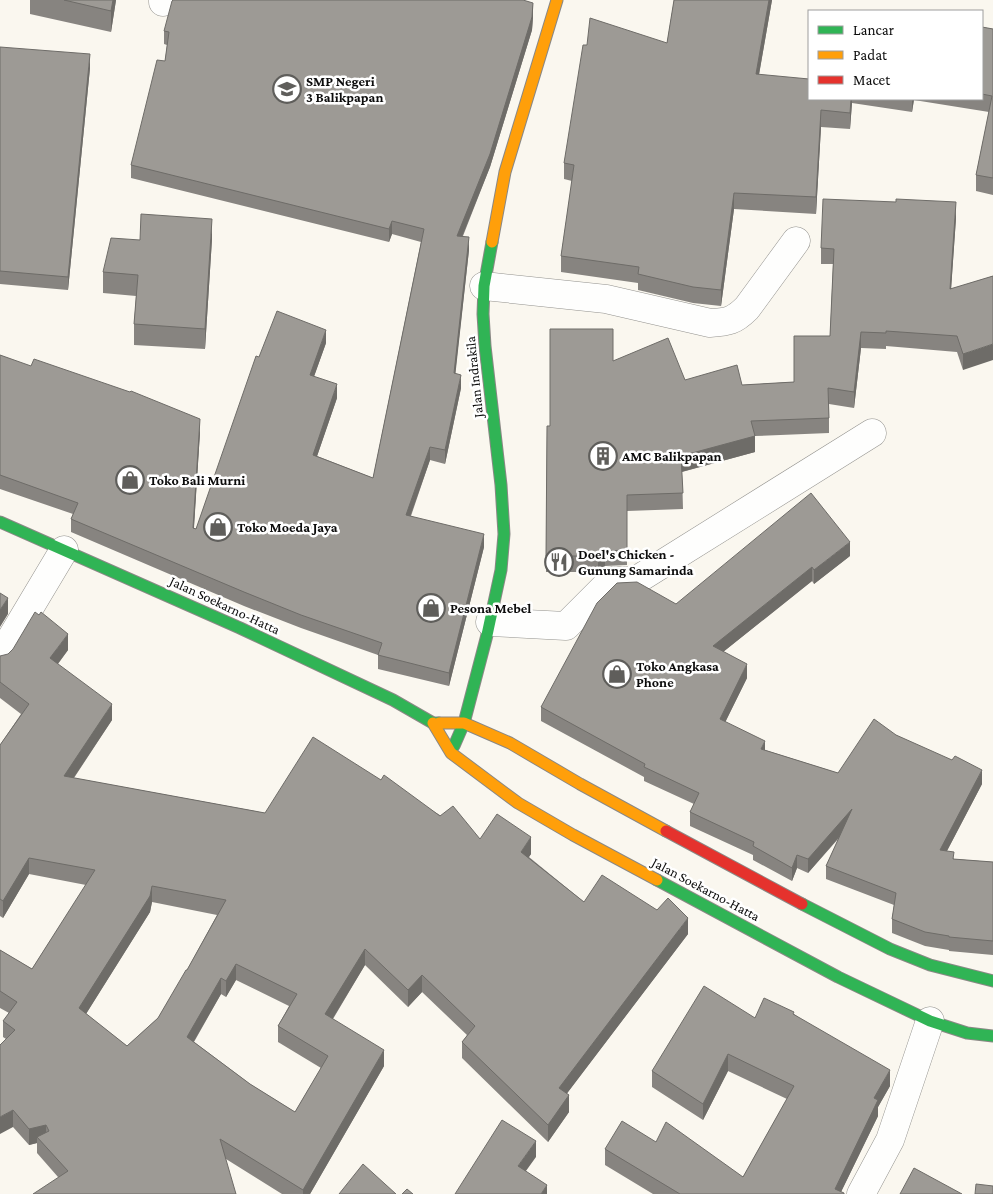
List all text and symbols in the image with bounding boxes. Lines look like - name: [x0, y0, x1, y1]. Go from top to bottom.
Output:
- legend: [808, 10, 983, 100]
- text: Lancar: [853, 22, 895, 38]
- text: Padat: [853, 47, 888, 63]
- text: Macet: [853, 72, 891, 88]
- place label: SMP Negeri 3 Balikpapan: [306, 73, 383, 105]
- school or university icon: SMP Negeri 3 Balikpapan: [272, 74, 302, 104]
- street label: Jalan Indrakila: [462, 335, 486, 420]
- building icon: AMC Balikpapan: [588, 441, 618, 471]
- place label: AMC Balikpapan: [621, 448, 722, 464]
- shop icon: Toko Bali Murni: [115, 465, 145, 495]
- place label: Toko Bali Murni: [149, 472, 245, 488]
- shop icon: Toko Moeda Jaya: [203, 512, 233, 542]
- place label: Toko Moeda Jaya: [237, 519, 338, 535]
- place label: Doel's Chicken - Gunung Samarinda: [578, 546, 694, 578]
- restaurant icon: Doel's Chicken - Gunung Samarinda: [544, 547, 574, 577]
- street label: Jalan Soekarno-Hatta: [166, 572, 283, 638]
- shop icon: Pesona Mebel: [416, 593, 446, 623]
- place label: Pesona Mebel: [450, 600, 531, 616]
- place label: Toko Angkasa Phone: [636, 658, 719, 690]
- shop icon: Toko Angkasa Phone: [602, 659, 632, 689]
- street label: Jalan Soekarno-Hatta: [648, 853, 763, 924]

